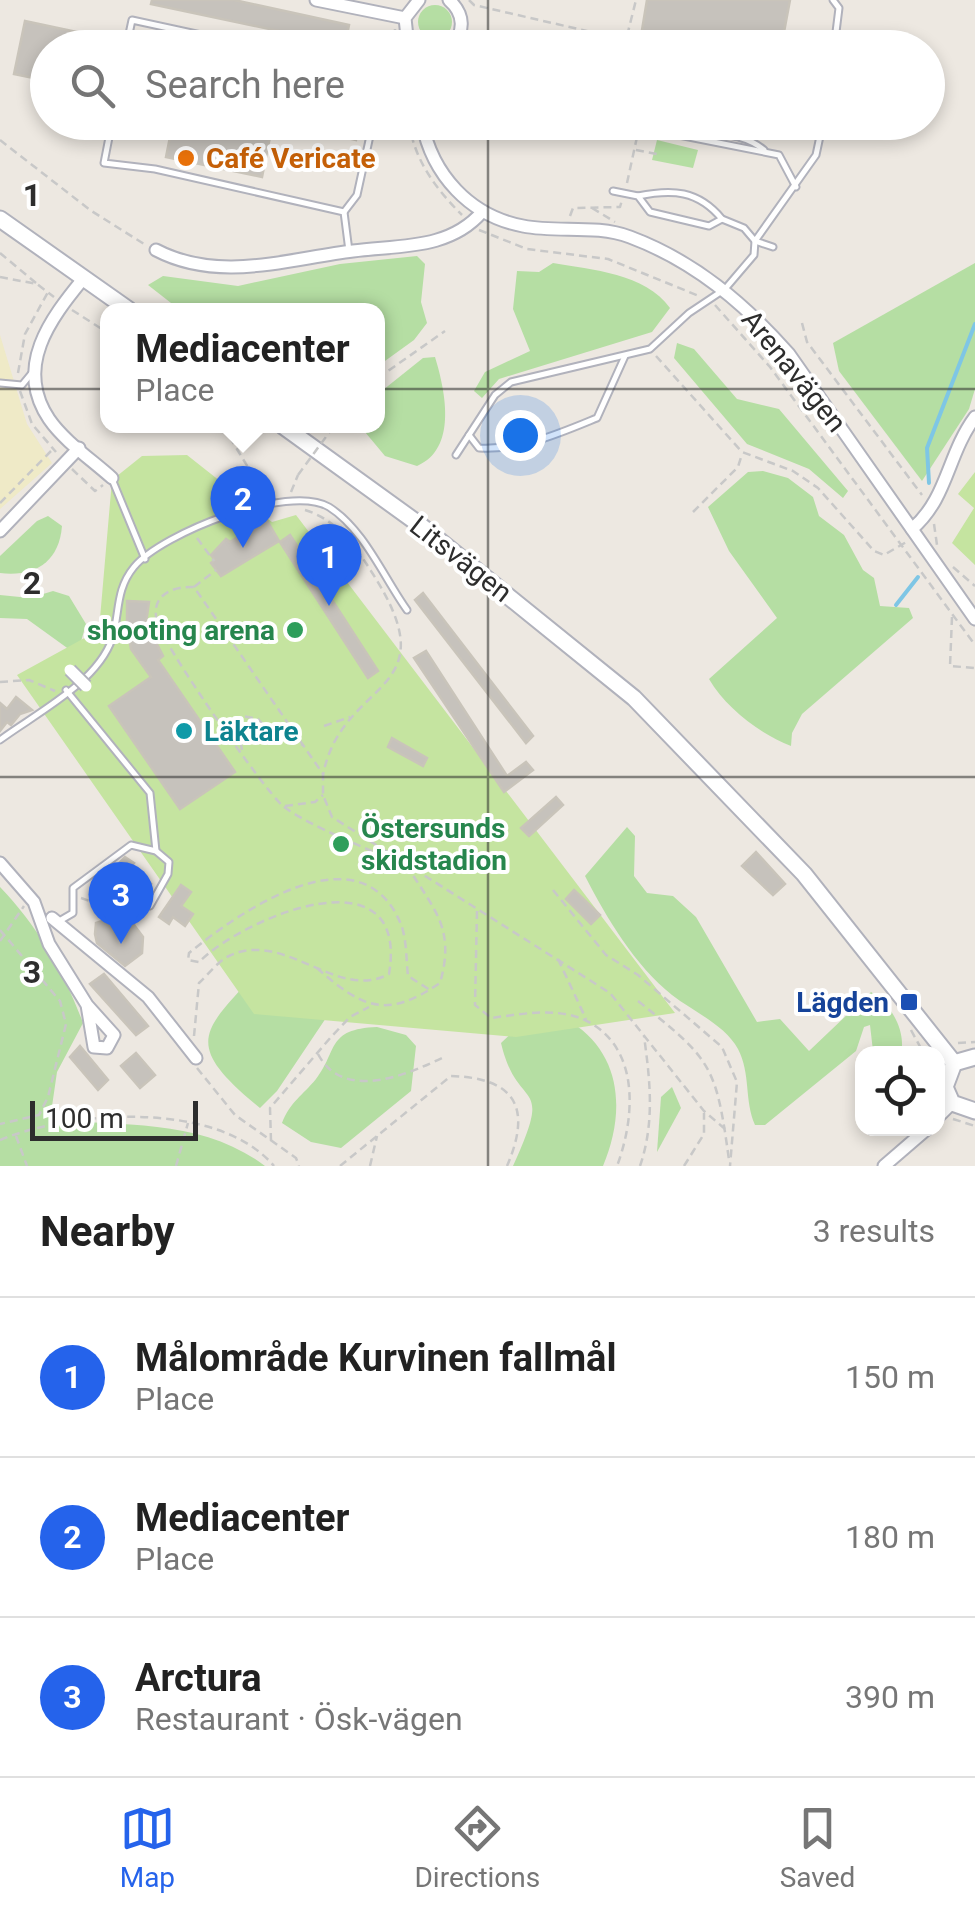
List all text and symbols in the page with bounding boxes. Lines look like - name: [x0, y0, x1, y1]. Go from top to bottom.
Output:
- search box: [30, 30, 945, 140]
- icon: search: [65, 58, 120, 113]
- text: Search here: [145, 63, 345, 107]
- place label: Café Vericate: [206, 142, 376, 175]
- marker: Café Vericate: [175, 147, 197, 169]
- text: 1: [23, 176, 41, 214]
- popup: [100, 303, 385, 433]
- street label: Arenavägen: [735, 303, 853, 439]
- text: Mediacenter: [135, 327, 350, 371]
- text: Place: [135, 371, 214, 409]
- your location: [495, 410, 546, 461]
- pin: 2: [210, 466, 276, 548]
- street label: Litsvägen: [404, 509, 518, 609]
- pin: 1: [296, 524, 362, 606]
- text: 2: [23, 564, 41, 602]
- place label: shooting arena: [87, 614, 275, 647]
- marker: shooting arena: [284, 619, 306, 641]
- place label: Läktare: [204, 715, 299, 748]
- marker: Läktare: [173, 720, 195, 742]
- place label: Östersunds skidstadion: [361, 812, 507, 877]
- marker: Östersunds skidstadion: [330, 833, 352, 855]
- pin: 3: [88, 862, 154, 944]
- text: 3: [23, 953, 41, 991]
- place label: Lägden: [796, 986, 889, 1019]
- marker: Lägden: [898, 991, 920, 1013]
- map controls: [855, 1046, 945, 1136]
- button: locate: [855, 1046, 945, 1136]
- scale bar: [30, 1096, 198, 1140]
- text: 100 m: [45, 1102, 124, 1135]
- text: Nearby: [40, 1207, 175, 1256]
- text: 3 results: [813, 1212, 935, 1250]
- text: Målområde Kurvinen fallmål: [135, 1336, 617, 1380]
- text: 1: [63, 1358, 82, 1396]
- text: 150 m: [845, 1358, 935, 1396]
- text: Place: [135, 1380, 214, 1418]
- text: Mediacenter: [135, 1496, 350, 1540]
- text: 2: [63, 1518, 82, 1556]
- text: 180 m: [845, 1518, 935, 1556]
- text: Place: [135, 1540, 214, 1578]
- text: Arctura: [135, 1656, 262, 1700]
- text: 3: [63, 1678, 82, 1716]
- text: 390 m: [845, 1678, 935, 1716]
- text: Restaurant · Ösk-vägen: [135, 1700, 463, 1738]
- tab: Map: [120, 1801, 175, 1894]
- tab: Directions: [414, 1801, 540, 1894]
- tab: Saved: [780, 1801, 855, 1894]

